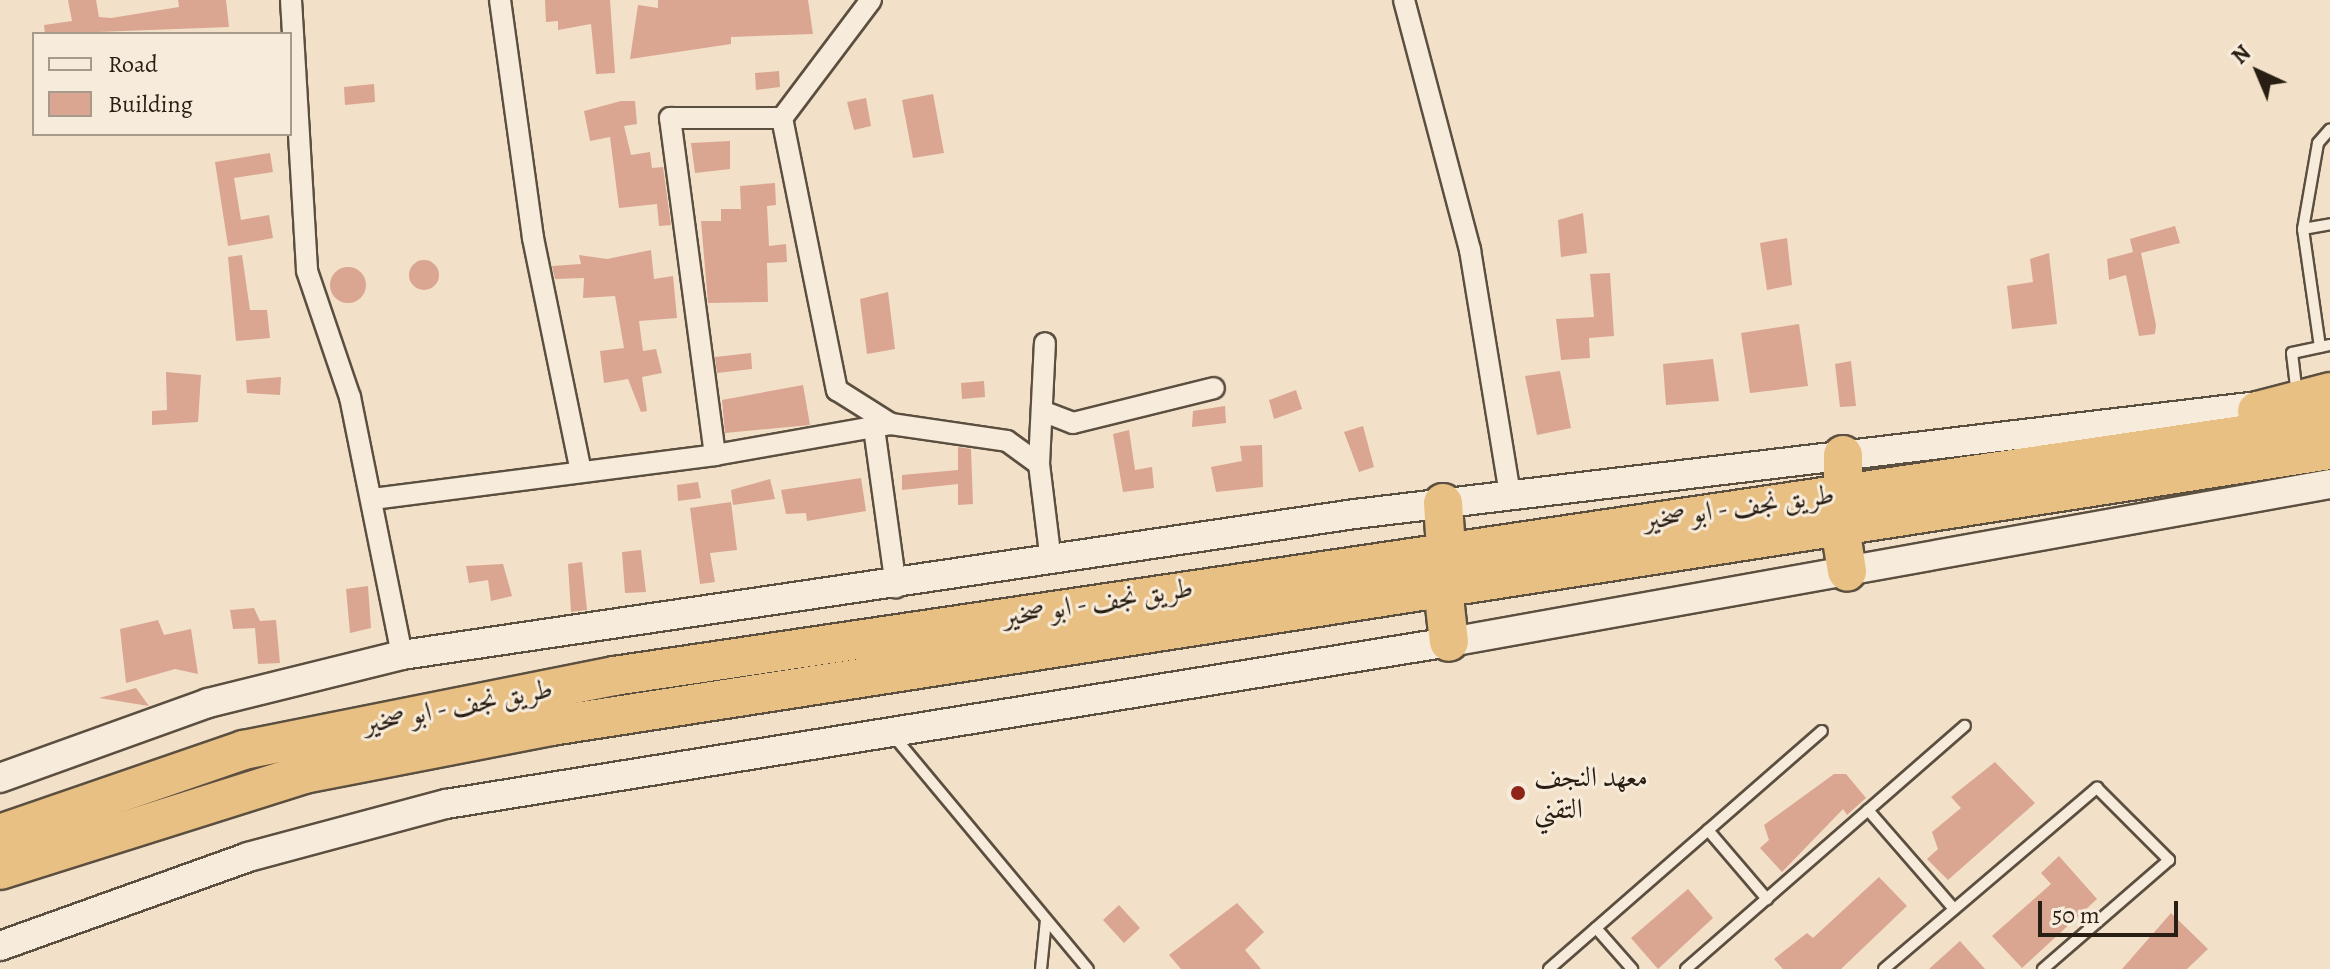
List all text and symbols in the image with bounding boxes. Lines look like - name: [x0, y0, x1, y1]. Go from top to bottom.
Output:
- legend: [32, 32, 292, 136]
- north arrow: [2218, 32, 2298, 112]
- text: N: [2225, 38, 2258, 71]
- text: Road: [108, 48, 158, 80]
- text: Building: [108, 88, 193, 120]
- street label: طريق نجف - ابو صخير: [1641, 477, 1837, 537]
- street label: طريق نجف - ابو صخير: [1000, 570, 1196, 634]
- street label: طريق نجف - ابو صخير: [360, 671, 556, 741]
- place label: معهد النجف التقني: [1534, 760, 1648, 826]
- marker: معهد النجف التقني: [1509, 784, 1527, 802]
- scale bar: [2042, 885, 2182, 935]
- text: 50 m: [2052, 899, 2100, 931]

